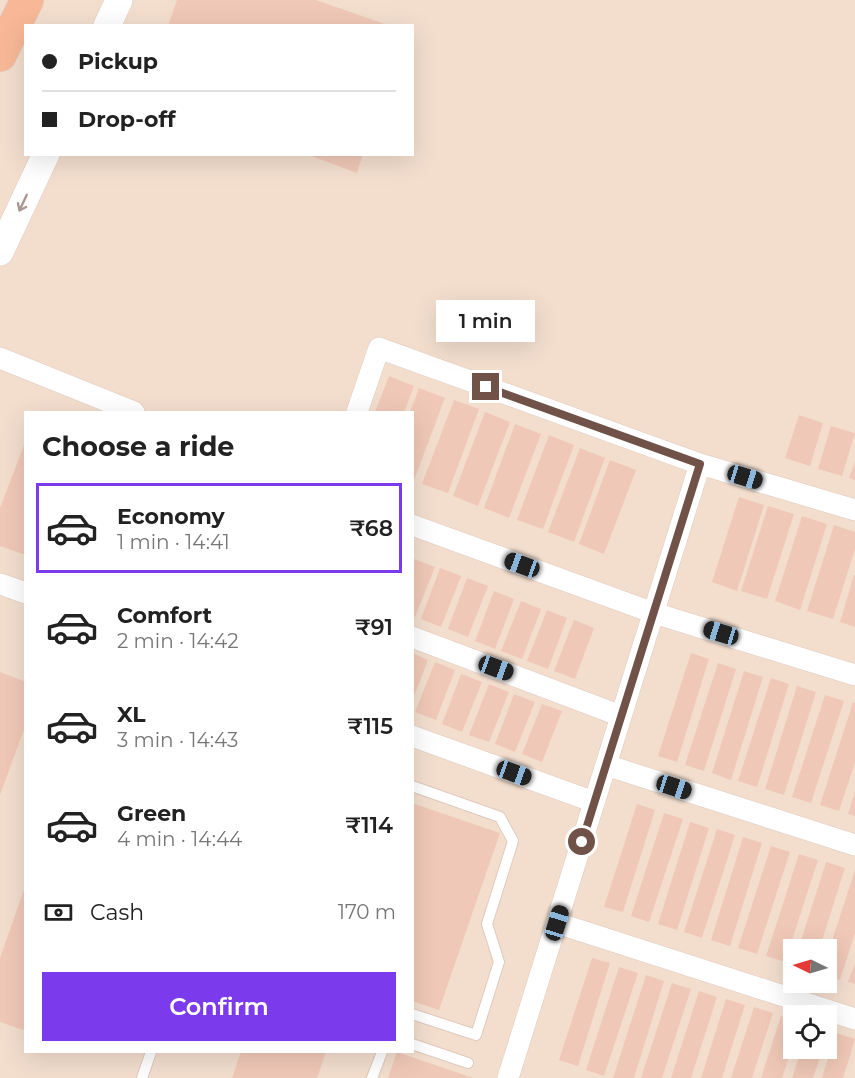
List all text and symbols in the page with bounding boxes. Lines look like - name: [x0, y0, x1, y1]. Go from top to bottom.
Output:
- text: Pickup: [78, 48, 158, 75]
- text: Drop-off: [78, 106, 176, 133]
- one-way arrow: [17, 194, 28, 212]
- callout: 1 min: [436, 300, 536, 342]
- text: 1 min: [459, 309, 512, 333]
- route end: [472, 373, 499, 400]
- text: Choose a ride: [42, 430, 234, 463]
- car: [725, 463, 765, 491]
- icon: car: [45, 501, 99, 555]
- text: Economy: [117, 503, 225, 530]
- text: ₹68: [349, 515, 393, 542]
- text: 1 min · 14:41: [117, 530, 230, 554]
- car: [502, 550, 542, 580]
- icon: car: [45, 600, 99, 654]
- text: Comfort: [117, 602, 212, 629]
- text: ₹91: [355, 614, 393, 641]
- car: [701, 619, 741, 647]
- text: 2 min · 14:42: [117, 629, 239, 653]
- car: [476, 653, 516, 683]
- icon: car: [45, 699, 99, 753]
- text: XL: [117, 701, 146, 728]
- text: ₹115: [347, 713, 393, 740]
- text: 3 min · 14:43: [117, 728, 238, 752]
- car: [494, 758, 534, 788]
- car: [654, 773, 694, 801]
- icon: car: [45, 798, 99, 852]
- text: Green: [117, 800, 186, 827]
- text: ₹114: [345, 812, 393, 839]
- text: 4 min · 14:44: [117, 827, 242, 851]
- route start: [568, 828, 595, 855]
- icon: cash: [42, 896, 75, 929]
- text: Cash: [90, 899, 144, 926]
- text: 170 m: [338, 900, 396, 924]
- car: [543, 903, 571, 943]
- north arrow: [783, 939, 837, 993]
- map controls: [783, 939, 837, 1059]
- button: Confirm: [42, 972, 396, 1041]
- button: locate: [783, 1005, 837, 1059]

